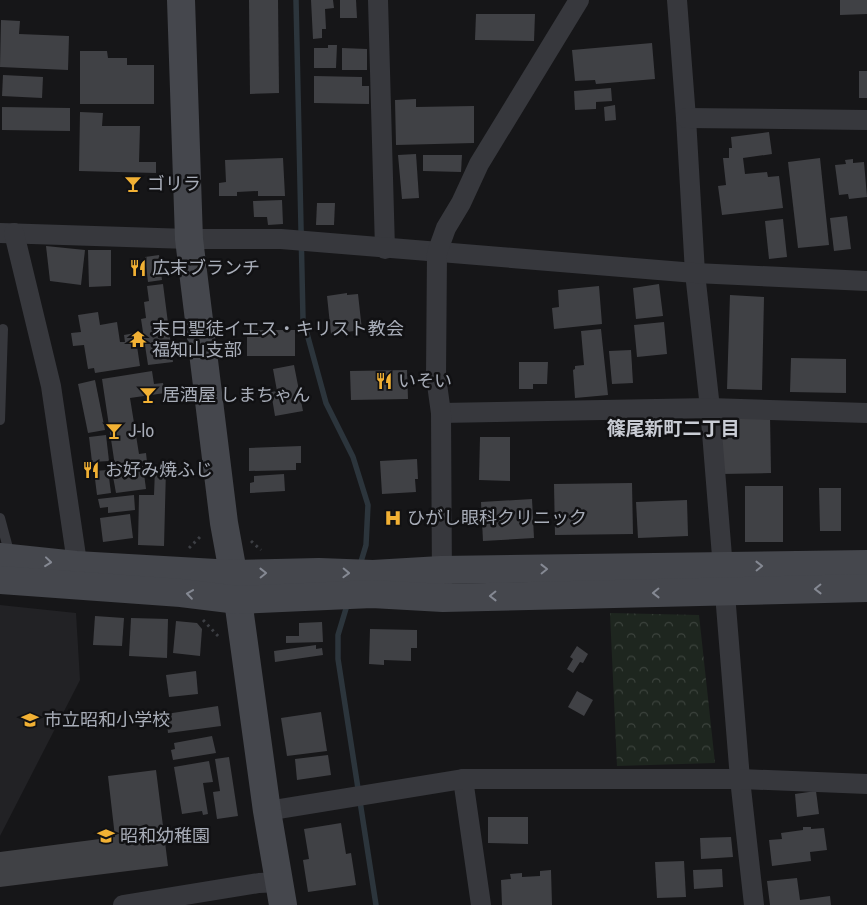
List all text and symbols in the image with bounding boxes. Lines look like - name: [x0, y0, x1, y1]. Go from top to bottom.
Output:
- place label: ゴリラ: [147, 173, 201, 194]
- bar icon: ゴリラ: [123, 174, 143, 194]
- place label: 広末ブランチ: [152, 257, 260, 278]
- restaurant icon: 広末ブランチ: [128, 258, 148, 278]
- place label: 末日聖徒イエス・キリスト教会 福知山支部: [152, 318, 404, 360]
- temple icon: 末日聖徒イエス・キリスト教会 福知山支部: [128, 329, 148, 349]
- place label: いそい: [398, 370, 452, 391]
- restaurant icon: いそい: [374, 371, 394, 391]
- place label: 居酒屋 しまちゃん: [162, 384, 310, 405]
- bar icon: 居酒屋 しまちゃん: [138, 385, 158, 405]
- district label: 篠尾新町二丁目: [606, 417, 740, 440]
- place label: J-lo: [128, 420, 154, 441]
- bar icon: J-lo: [104, 421, 124, 441]
- place label: お好み焼ふじ: [105, 459, 213, 480]
- restaurant icon: お好み焼ふじ: [81, 460, 101, 480]
- place label: ひがし眼科クリニック: [407, 507, 587, 528]
- hospital icon: ひがし眼科クリニック: [383, 508, 403, 528]
- one-way arrow: [45, 556, 53, 567]
- one-way arrow: [756, 560, 764, 571]
- one-way arrow: [541, 564, 549, 574]
- one-way arrow: [260, 568, 267, 578]
- one-way arrow: [342, 568, 350, 578]
- one-way arrow: [814, 584, 822, 594]
- one-way arrow: [652, 587, 660, 598]
- one-way arrow: [185, 589, 194, 599]
- one-way arrow: [489, 591, 497, 602]
- place label: 市立昭和小学校: [44, 709, 170, 730]
- school or university icon: 市立昭和小学校: [20, 710, 40, 730]
- place label: 昭和幼稚園: [120, 825, 210, 846]
- school or university icon: 昭和幼稚園: [96, 826, 116, 846]

